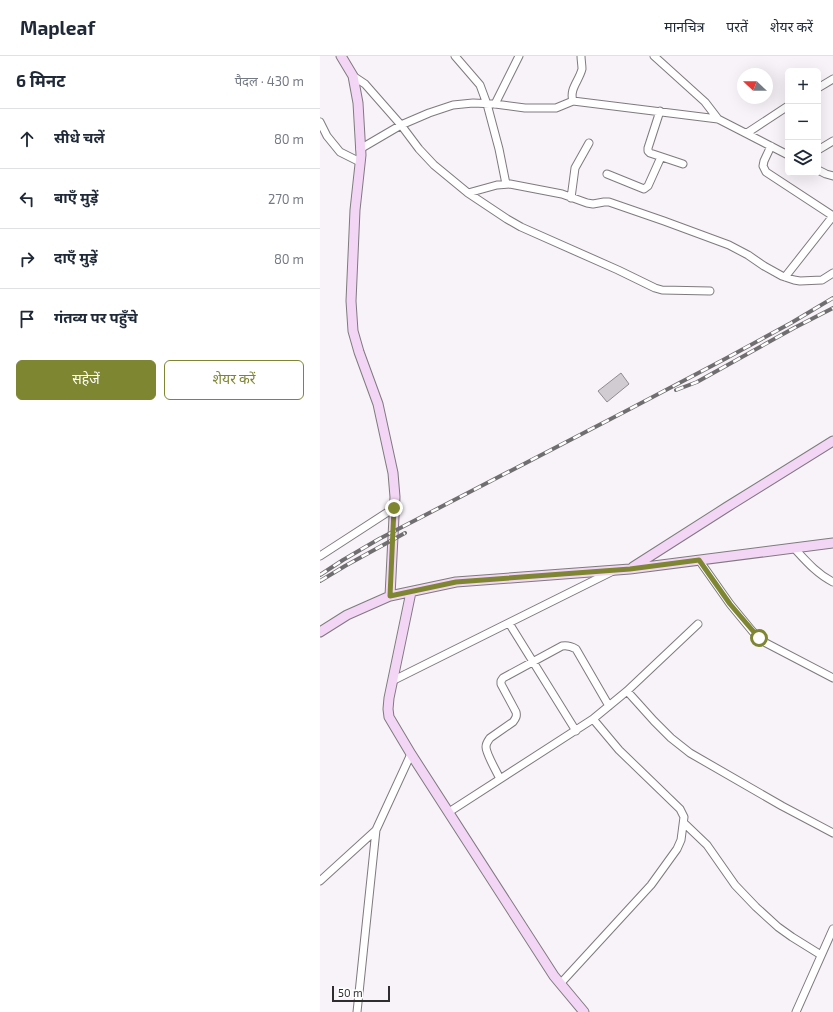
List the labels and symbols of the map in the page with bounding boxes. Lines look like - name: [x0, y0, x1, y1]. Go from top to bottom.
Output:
- north arrow: [737, 68, 773, 104]
- route end: [385, 499, 403, 517]
- route start: [750, 629, 768, 647]
- scale bar: [332, 984, 390, 1003]

